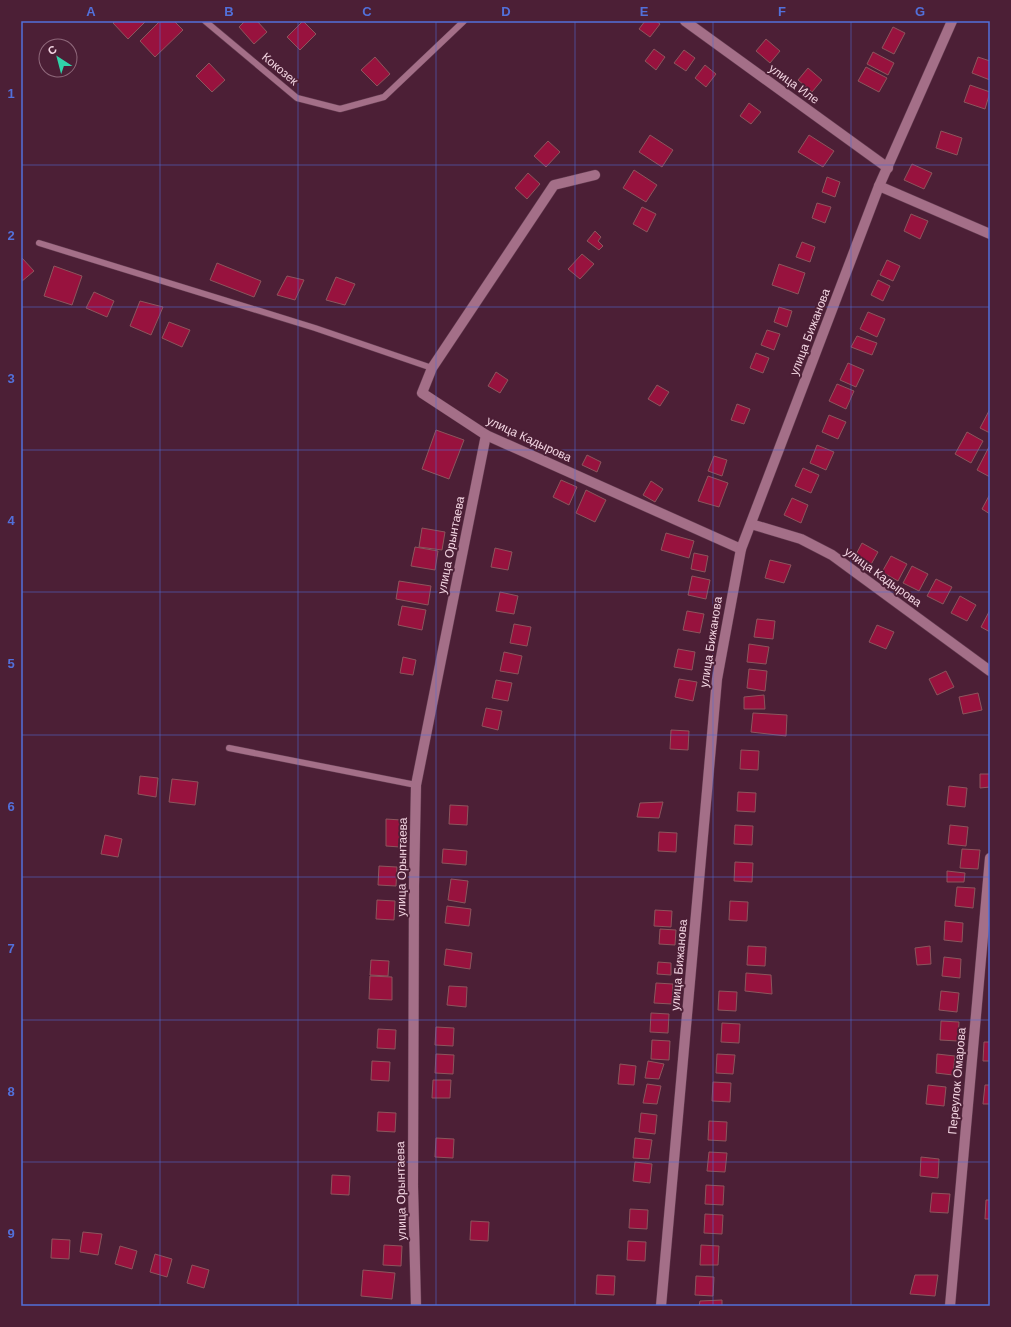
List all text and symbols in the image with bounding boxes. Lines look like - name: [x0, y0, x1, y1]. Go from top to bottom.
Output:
- text: A: [86, 4, 96, 19]
- text: B: [224, 4, 234, 19]
- text: C: [362, 4, 372, 19]
- text: D: [501, 4, 511, 19]
- text: E: [640, 4, 649, 19]
- text: F: [778, 4, 786, 19]
- text: G: [915, 4, 925, 19]
- north arrow: [38, 38, 78, 78]
- text: С: [45, 43, 59, 57]
- street label: Кокозек: [259, 50, 301, 89]
- street label: улица Иле: [766, 61, 822, 107]
- text: 1: [7, 86, 15, 101]
- text: 2: [7, 228, 15, 243]
- street label: улица Бижанова: [787, 286, 833, 377]
- text: 3: [7, 371, 15, 386]
- street label: улица Кадырова: [484, 413, 574, 465]
- street label: улица Орынтаева: [435, 495, 467, 595]
- text: 4: [7, 513, 15, 528]
- street label: улица Кадырова: [842, 544, 925, 610]
- street label: улица Бижанова: [697, 595, 725, 688]
- text: 5: [7, 656, 15, 671]
- text: 6: [7, 799, 15, 814]
- street label: улица Орынтаева: [394, 817, 410, 917]
- street label: улица Бижанова: [668, 918, 690, 1011]
- text: 7: [7, 941, 15, 956]
- street label: Переулок Омарова: [945, 1027, 969, 1135]
- text: 8: [7, 1084, 15, 1099]
- street label: улица Орынтаева: [393, 1141, 409, 1241]
- text: 9: [7, 1226, 15, 1241]

